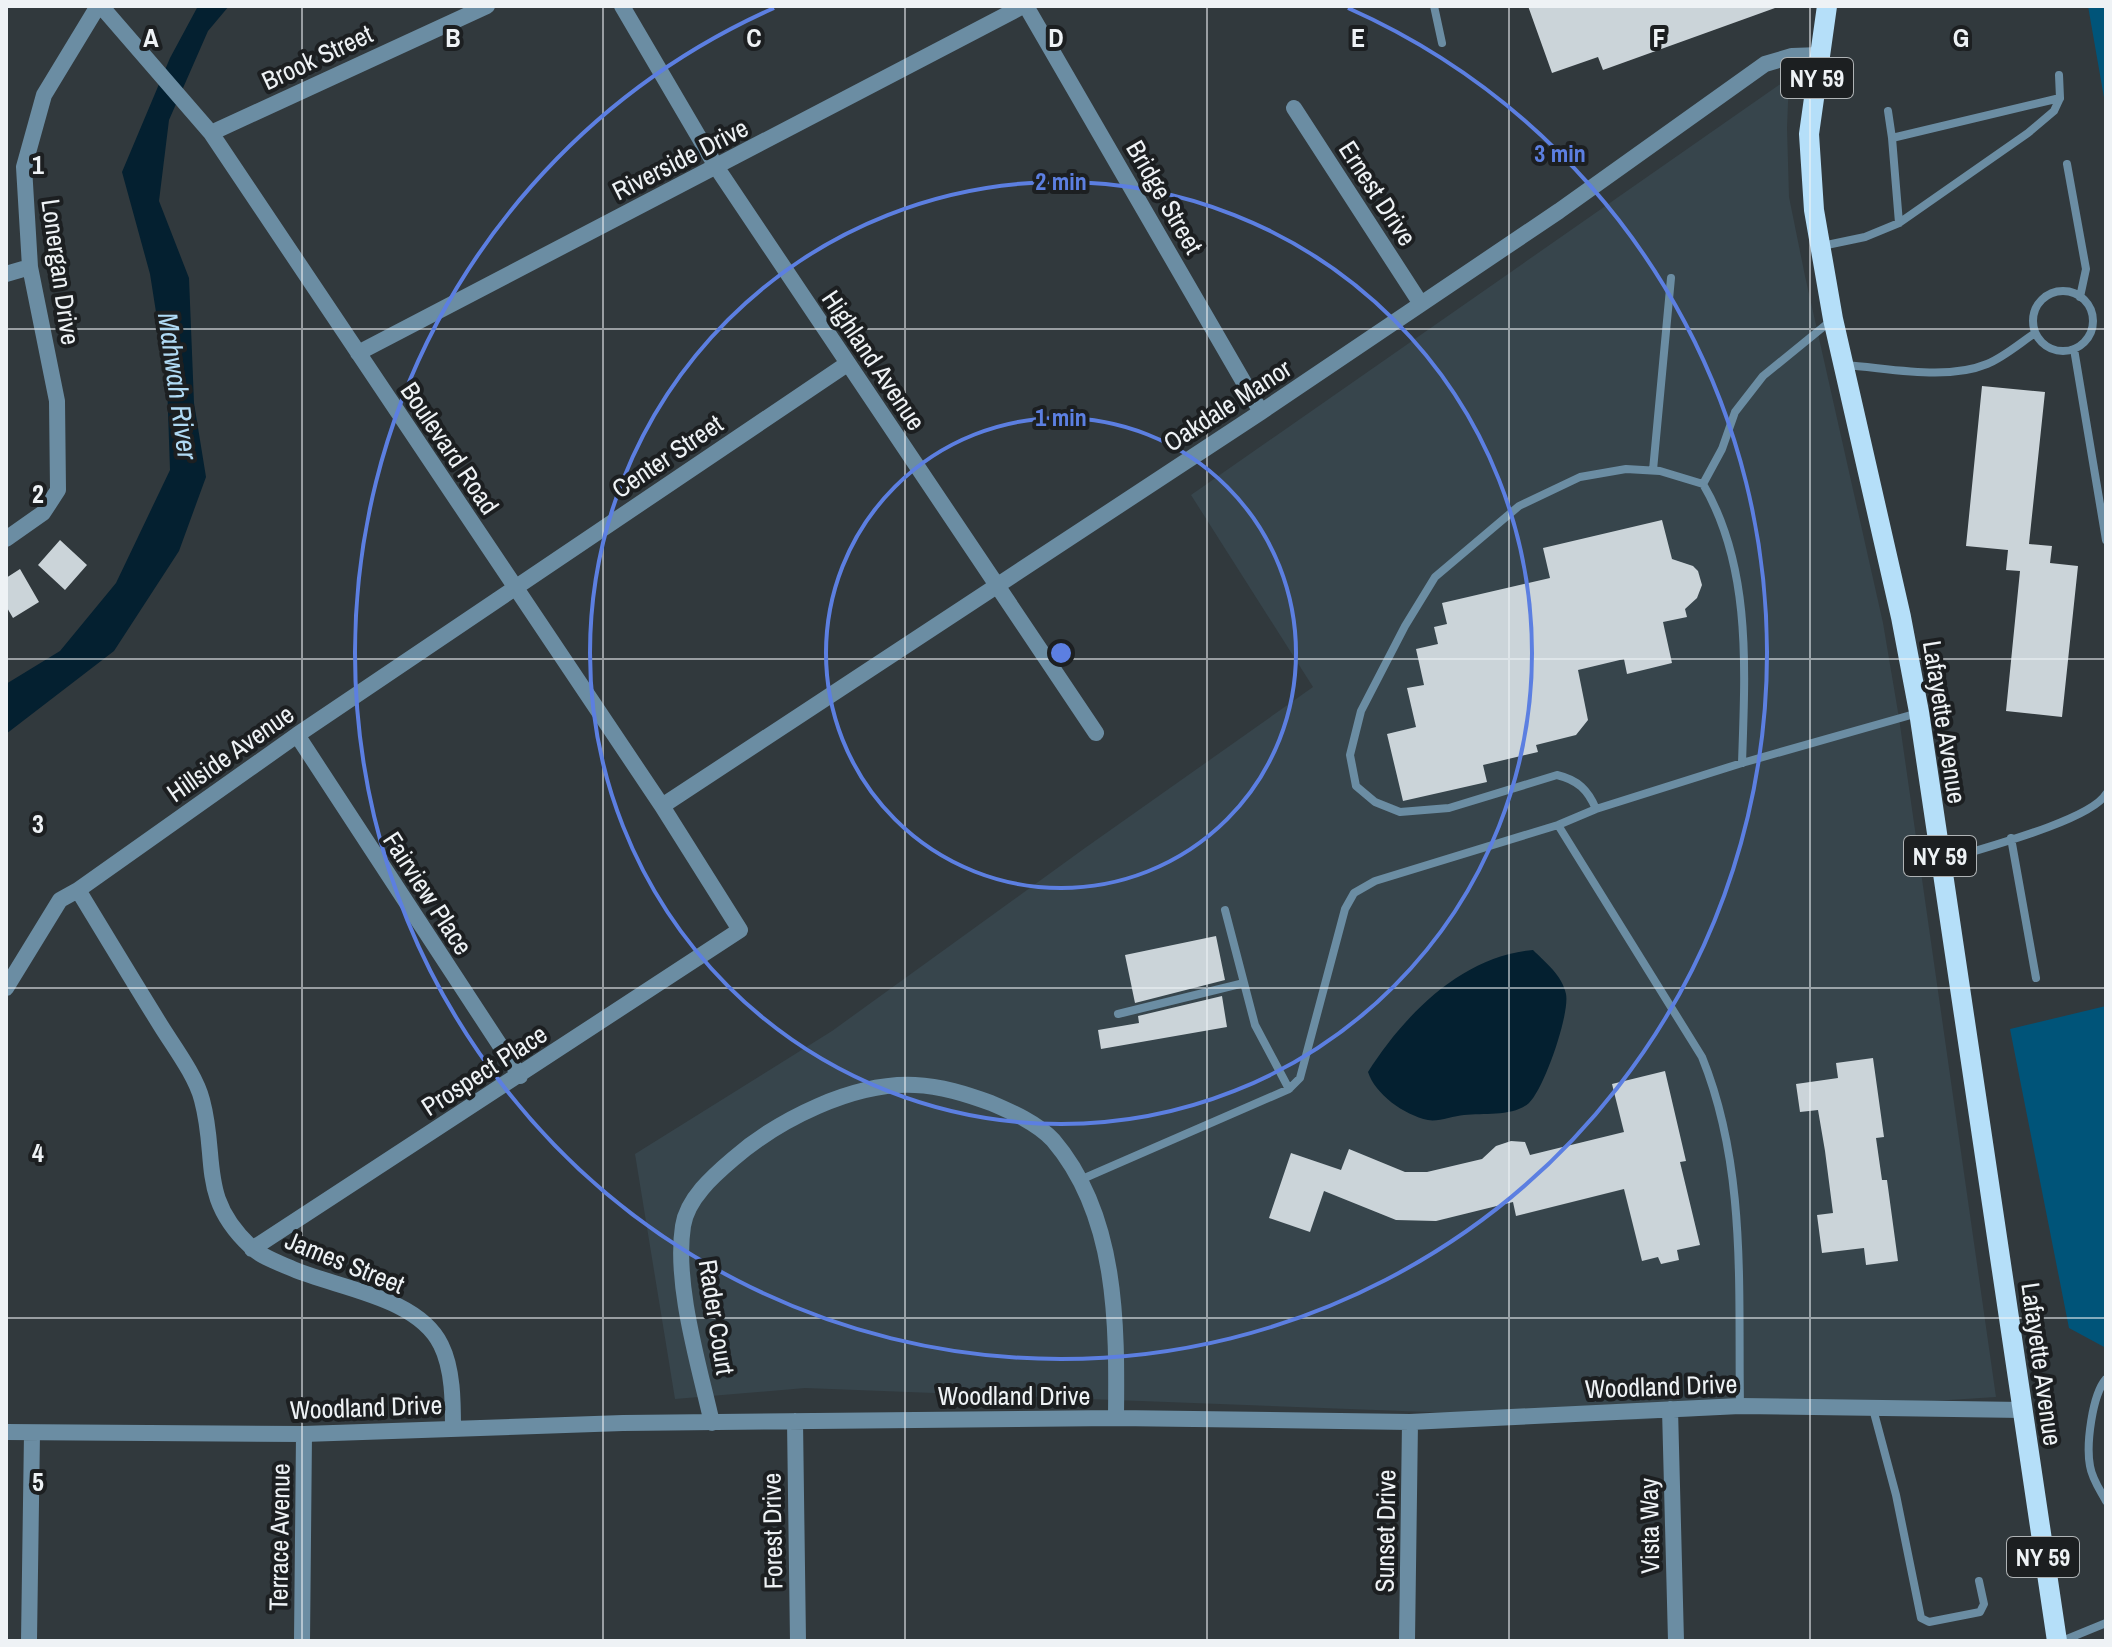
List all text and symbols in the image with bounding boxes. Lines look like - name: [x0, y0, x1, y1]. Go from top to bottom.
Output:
- street label: Brook Street: [256, 16, 378, 98]
- text: A: [143, 20, 159, 55]
- text: B: [445, 20, 461, 55]
- text: C: [746, 20, 762, 55]
- text: D: [1048, 20, 1064, 55]
- text: E: [1351, 20, 1365, 55]
- text: F: [1652, 20, 1666, 55]
- text: G: [1953, 20, 1969, 55]
- road number: NY 59: [1781, 58, 1853, 98]
- street label: Riverside Drive: [606, 110, 754, 208]
- street label: Bridge Street: [1118, 134, 1212, 260]
- street label: Ernest Drive: [1331, 134, 1425, 252]
- text: 3 min: [1534, 137, 1586, 169]
- text: 1: [32, 147, 44, 182]
- text: 2 min: [1035, 165, 1087, 197]
- street label: Lonergan Drive: [33, 197, 89, 347]
- street label: Highland Avenue: [814, 283, 934, 437]
- water label: Mahwah River: [149, 310, 207, 463]
- street label: Oakdale Manor: [1156, 351, 1298, 459]
- street label: Boulevard Road: [393, 375, 507, 521]
- text: 1 min: [1035, 401, 1087, 433]
- street label: Center Street: [605, 406, 729, 506]
- text: 2: [32, 476, 44, 511]
- street label: Lafayette Avenue: [1915, 638, 1975, 806]
- centre of rings: [1047, 639, 1075, 667]
- street label: Hillside Avenue: [159, 696, 301, 810]
- text: 3: [32, 806, 44, 841]
- street label: Fairview Place: [375, 825, 481, 961]
- road number: NY 59: [1904, 836, 1976, 876]
- street label: Prospect Place: [414, 1016, 554, 1124]
- text: 4: [32, 1135, 44, 1170]
- street label: James Street: [280, 1222, 410, 1302]
- street label: Rader Court: [691, 1257, 743, 1377]
- street label: Lafayette Avenue: [2013, 1280, 2071, 1448]
- street label: Woodland Drive: [1584, 1366, 1738, 1406]
- street label: Woodland Drive: [938, 1378, 1090, 1413]
- street label: Woodland Drive: [289, 1387, 443, 1427]
- street label: Terrace Avenue: [260, 1463, 298, 1611]
- text: 5: [32, 1464, 44, 1499]
- street label: Sunset Drive: [1366, 1469, 1404, 1593]
- street label: Forest Drive: [753, 1473, 791, 1589]
- street label: Vista Way: [1631, 1477, 1667, 1574]
- road number: NY 59: [2007, 1537, 2079, 1577]

